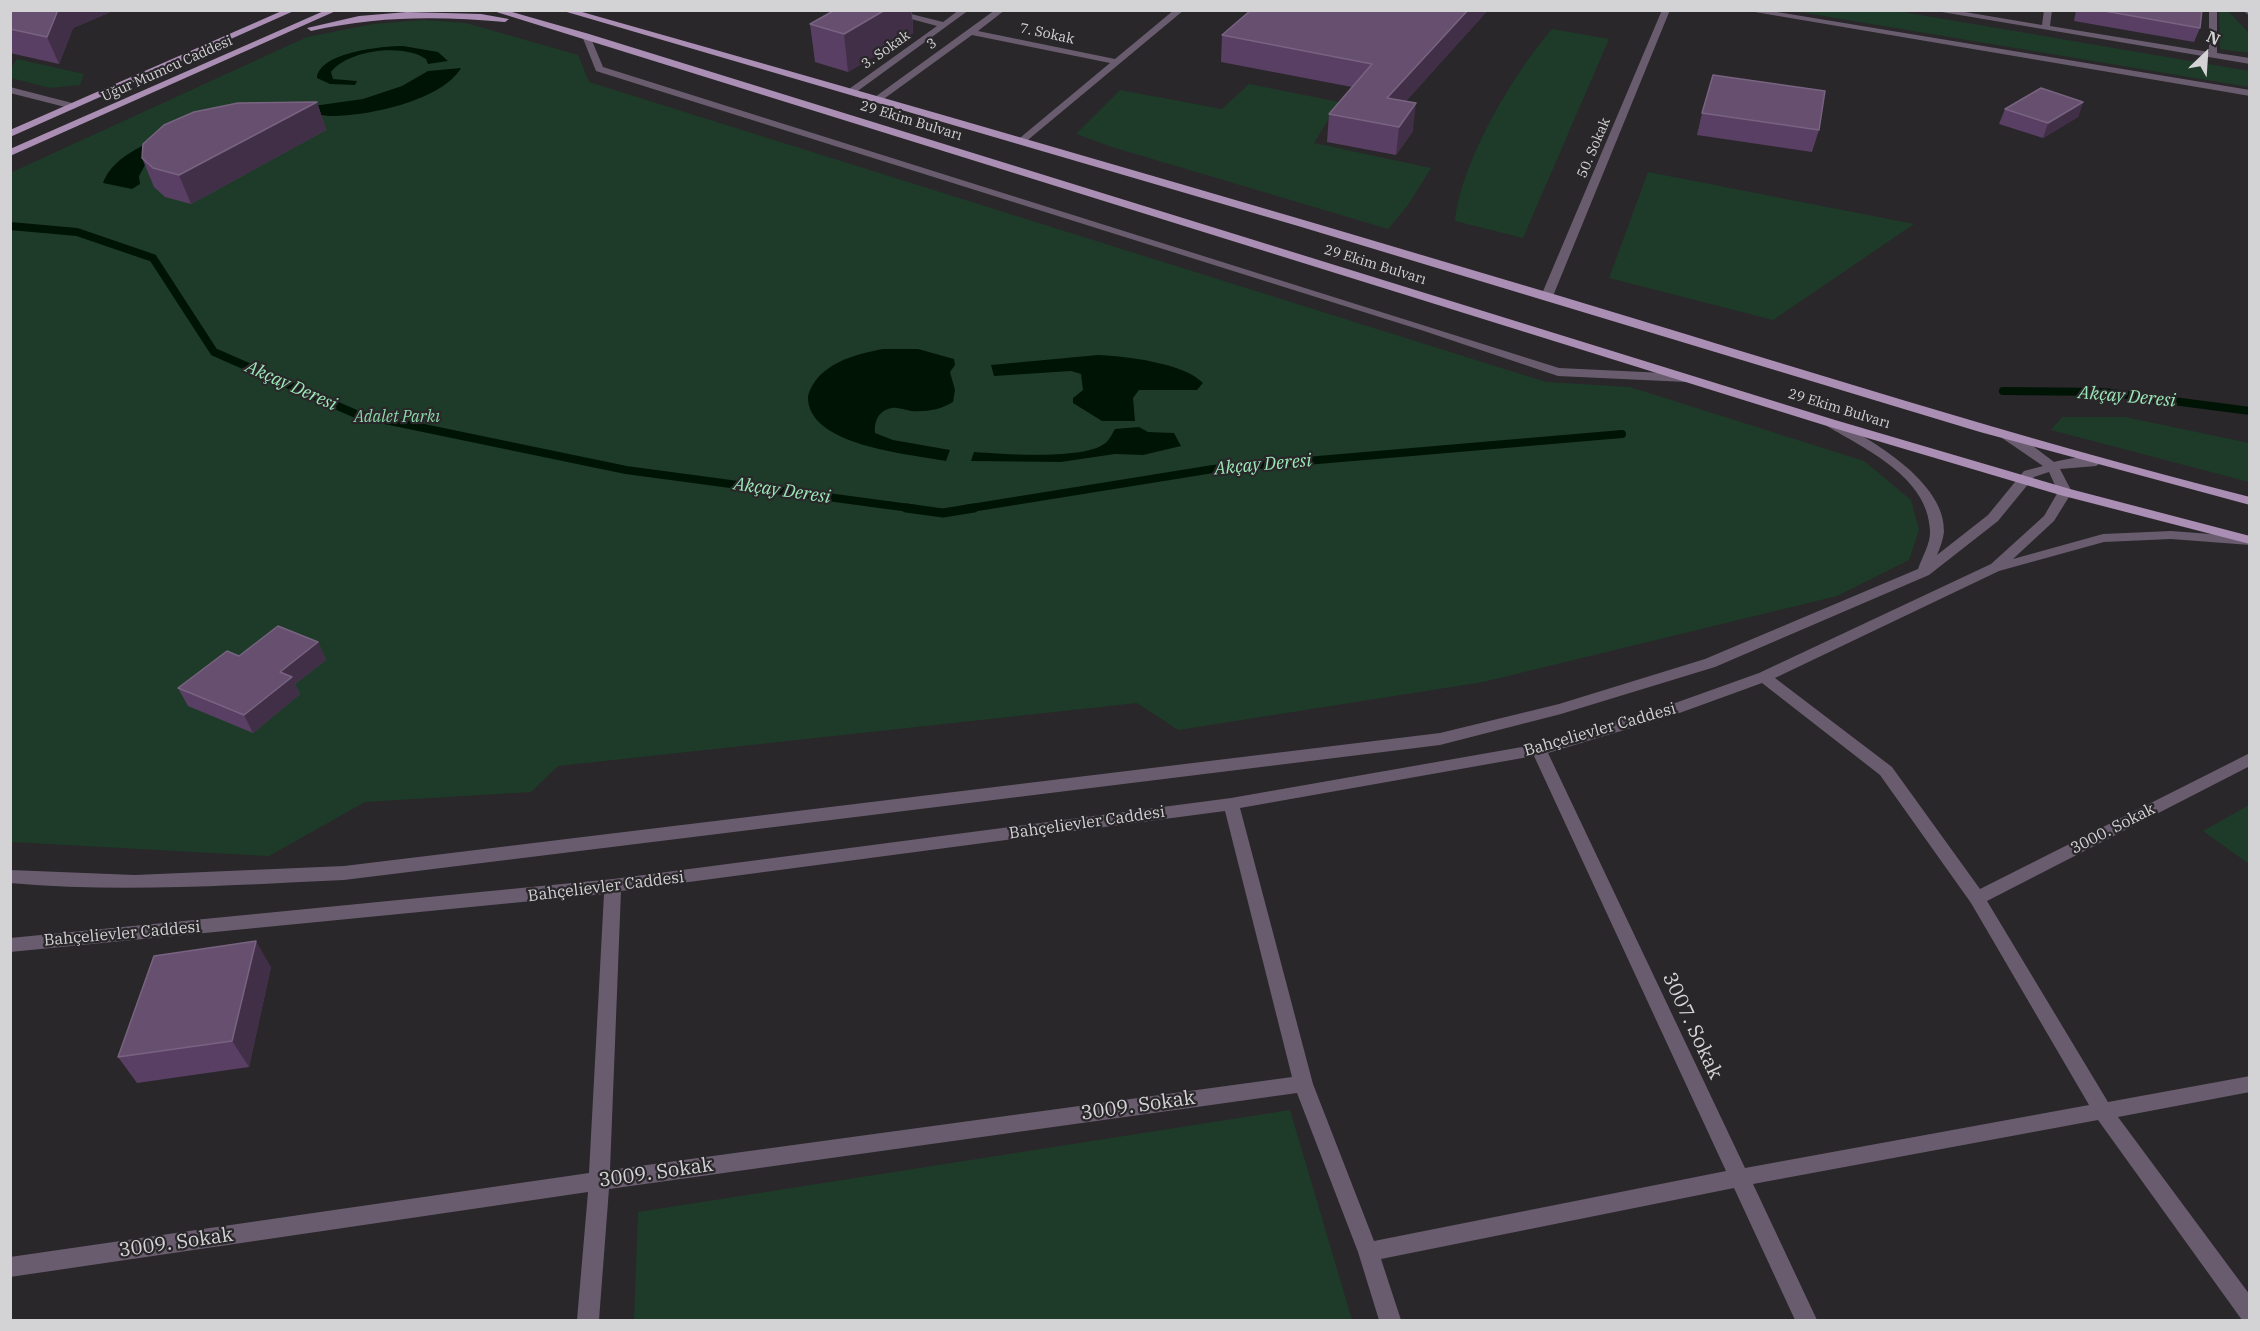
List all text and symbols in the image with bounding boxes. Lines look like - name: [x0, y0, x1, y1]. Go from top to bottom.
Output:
- street label: 7. Sokak: [1018, 20, 1076, 48]
- north arrow: [2176, 24, 2236, 84]
- text: N: [2204, 26, 2224, 49]
- street label: 3. Sokak: [858, 27, 914, 73]
- street label: Uğur Mumcu Caddesi: [99, 33, 235, 105]
- street label: 3: [924, 35, 940, 53]
- street label: 29 Ekim Bulvarı: [858, 97, 964, 145]
- street label: 50. Sokak: [1574, 115, 1614, 181]
- street label: 29 Ekim Bulvarı: [1322, 241, 1428, 289]
- water label: Akçay Deresi: [242, 356, 340, 416]
- water label: Akçay Deresi: [2077, 382, 2177, 412]
- street label: 29 Ekim Bulvarı: [1786, 385, 1892, 433]
- park label: Adalet Parkı: [354, 407, 440, 427]
- water label: Akçay Deresi: [1213, 450, 1313, 480]
- water label: Akçay Deresi: [732, 474, 832, 508]
- street label: Bahçelievler Caddesi: [1522, 699, 1678, 761]
- street label: 3000. Sokak: [2068, 800, 2158, 858]
- street label: Bahçelievler Caddesi: [1008, 803, 1166, 843]
- street label: Bahçelievler Caddesi: [527, 868, 685, 906]
- street label: Bahçelievler Caddesi: [43, 918, 201, 950]
- street label: 3007. Sokak: [1657, 969, 1727, 1083]
- street label: 3009. Sokak: [1079, 1086, 1197, 1126]
- street label: 3009. Sokak: [597, 1153, 715, 1193]
- street label: 3009. Sokak: [117, 1223, 235, 1263]

